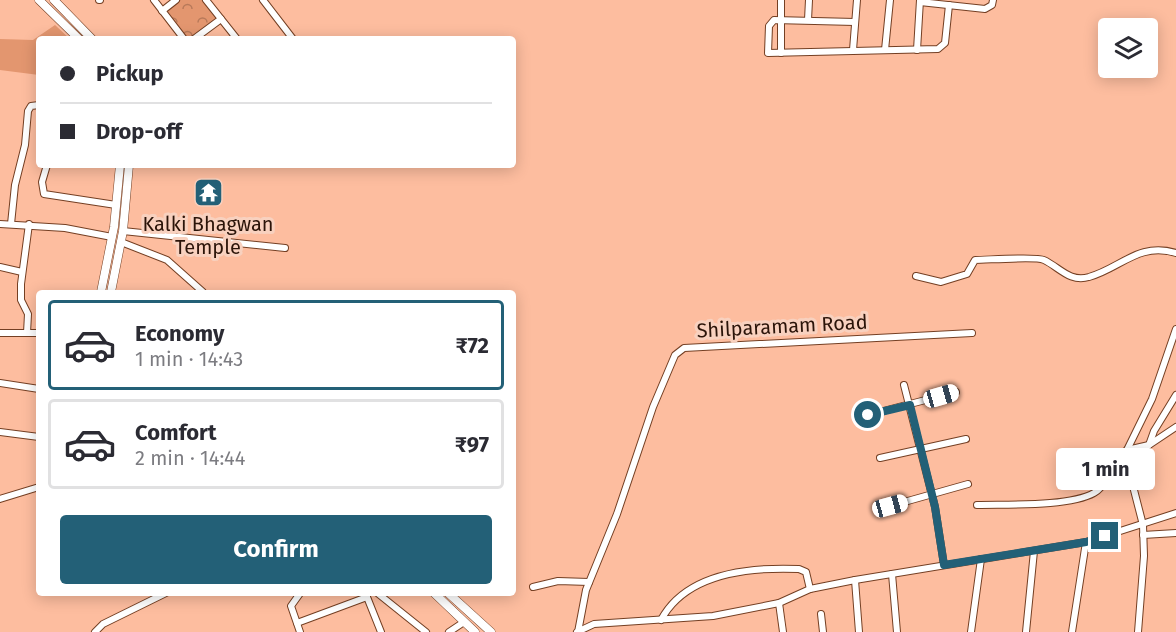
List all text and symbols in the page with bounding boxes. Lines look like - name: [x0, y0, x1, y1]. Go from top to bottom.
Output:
- map controls: [1098, 18, 1158, 78]
- button: layers: [1098, 18, 1158, 78]
- text: Pickup: [96, 60, 164, 87]
- text: Drop-off: [96, 118, 182, 145]
- temple icon: Kalki Bhagwan Temple: [192, 177, 224, 209]
- place label: Kalki Bhagwan Temple: [142, 212, 274, 259]
- street label: Shilparamam Road: [696, 310, 868, 342]
- icon: car: [63, 318, 117, 372]
- text: Economy: [135, 320, 224, 347]
- text: ₹72: [456, 332, 489, 359]
- text: 1 min · 14:43: [135, 347, 243, 371]
- car: [921, 382, 961, 410]
- route start: [854, 401, 881, 428]
- icon: car: [63, 417, 117, 471]
- text: Comfort: [135, 419, 216, 446]
- text: ₹97: [455, 431, 489, 458]
- text: 2 min · 14:44: [135, 446, 245, 470]
- callout: 1 min: [1056, 449, 1154, 491]
- text: 1 min: [1081, 457, 1130, 481]
- car: [870, 493, 910, 519]
- button: Confirm: [60, 515, 492, 584]
- route end: [1091, 522, 1118, 549]

